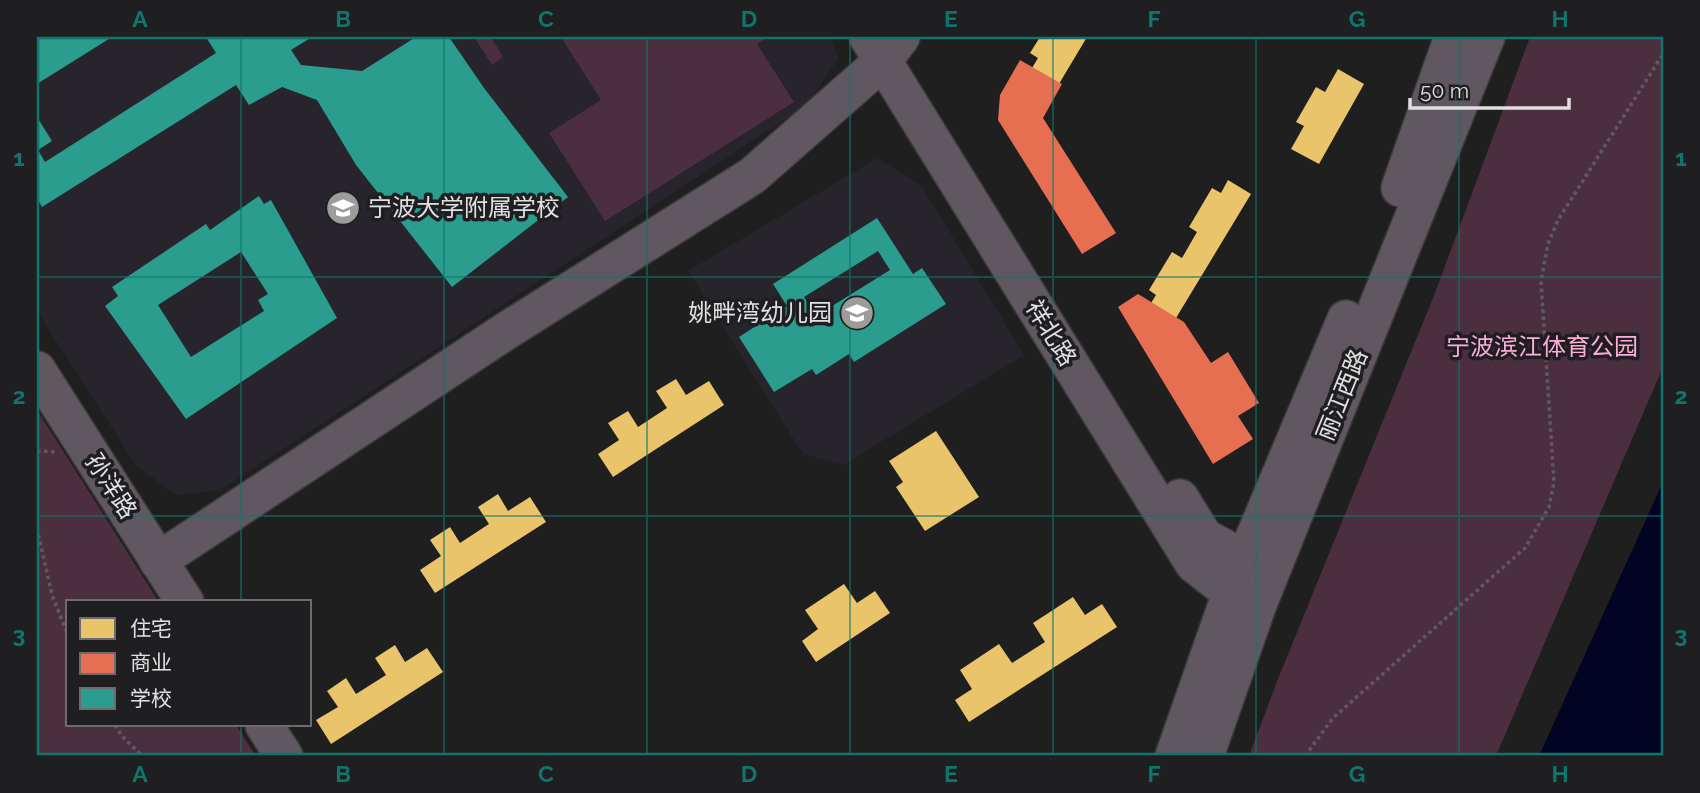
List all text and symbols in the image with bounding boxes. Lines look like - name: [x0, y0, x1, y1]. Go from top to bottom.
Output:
- text: A: [132, 5, 148, 32]
- text: B: [335, 5, 351, 32]
- text: C: [538, 5, 554, 32]
- text: D: [741, 5, 757, 32]
- text: E: [944, 5, 958, 32]
- text: F: [1147, 5, 1161, 32]
- text: G: [1349, 5, 1365, 32]
- text: H: [1551, 5, 1569, 32]
- scale bar: [1410, 66, 1569, 110]
- text: 50 m: [1420, 78, 1469, 103]
- text: 1: [13, 144, 25, 171]
- text: 1: [1675, 144, 1687, 171]
- school or university icon: 宁波大学附属学校: [324, 189, 362, 227]
- place label: 宁波大学附属学校: [368, 193, 560, 222]
- school or university icon: 姚畔湾幼儿园: [838, 294, 876, 332]
- street label: 祥北路: [1020, 295, 1083, 371]
- place label: 姚畔湾幼儿园: [688, 298, 832, 327]
- park label: 宁波滨江体育公园: [1446, 332, 1638, 361]
- street label: 丽江西路: [1310, 345, 1373, 445]
- text: 2: [13, 382, 25, 409]
- text: 2: [1675, 382, 1687, 409]
- street label: 孙洋路: [80, 448, 143, 524]
- legend: [66, 600, 312, 726]
- text: 住宅: [130, 616, 172, 641]
- text: 3: [13, 621, 25, 648]
- text: 3: [1675, 621, 1687, 648]
- text: 商业: [130, 650, 172, 675]
- text: 学校: [130, 686, 172, 711]
- text: A: [132, 760, 148, 787]
- text: B: [335, 760, 351, 787]
- text: C: [538, 760, 554, 787]
- text: D: [741, 760, 757, 787]
- text: E: [944, 760, 958, 787]
- text: F: [1147, 760, 1161, 787]
- text: G: [1349, 760, 1365, 787]
- text: H: [1551, 760, 1569, 787]

